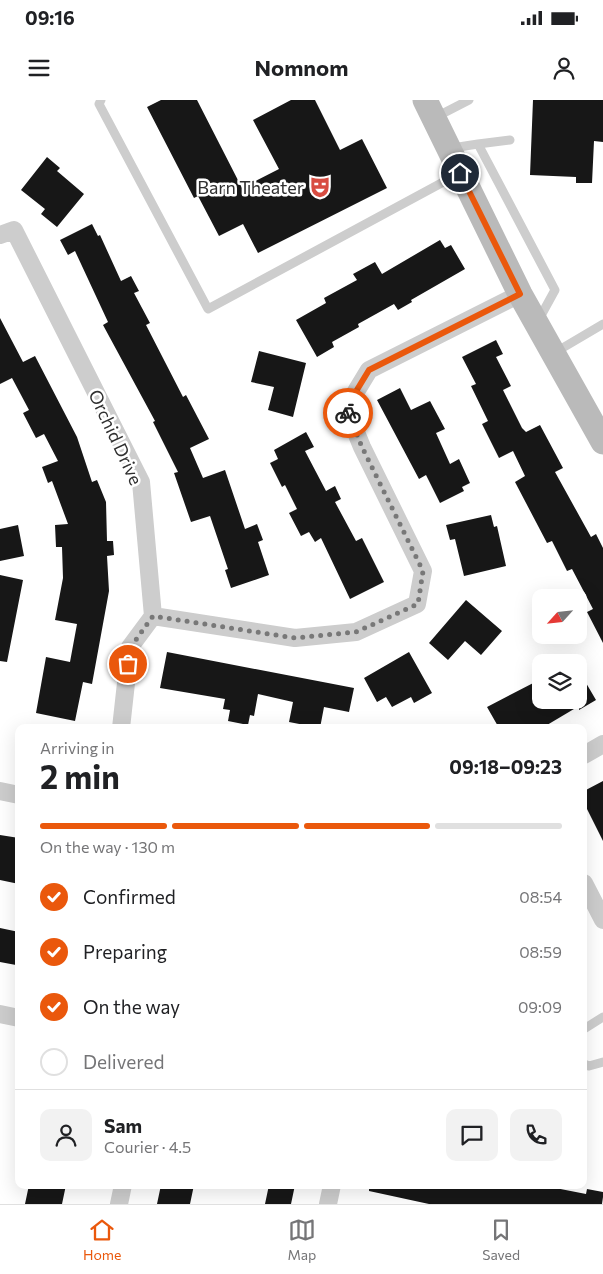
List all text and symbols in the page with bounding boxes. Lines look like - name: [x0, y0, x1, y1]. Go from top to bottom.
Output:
- text: 09:16: [25, 6, 75, 29]
- icon: menu: [25, 54, 53, 82]
- text: Nomnom: [255, 54, 348, 81]
- icon: person: [550, 54, 578, 82]
- pin: [439, 152, 481, 194]
- icon: home: [446, 159, 474, 187]
- theatre icon: Barn Theater: [307, 174, 333, 200]
- place label: Barn Theater: [197, 176, 304, 198]
- street label: Orchid Drive: [84, 386, 148, 488]
- courier: [323, 388, 373, 438]
- icon: bike: [334, 399, 362, 427]
- north arrow: [532, 589, 588, 644]
- map controls: [532, 589, 587, 709]
- pin: [107, 643, 149, 685]
- icon: bag: [114, 650, 142, 678]
- button: layers: [532, 654, 587, 709]
- text: Arriving in: [40, 738, 114, 757]
- text: 09:18–09:23: [449, 755, 562, 778]
- text: 2 min: [40, 756, 120, 796]
- text: On the way · 130 m: [40, 837, 175, 856]
- icon: check: [40, 883, 68, 911]
- text: Confirmed: [83, 885, 176, 908]
- text: 08:54: [519, 887, 562, 906]
- icon: check: [40, 938, 68, 966]
- text: Preparing: [83, 940, 167, 963]
- text: 08:59: [519, 942, 562, 961]
- icon: check: [40, 993, 68, 1021]
- text: On the way: [83, 995, 180, 1018]
- text: 09:09: [518, 997, 562, 1016]
- text: Delivered: [83, 1050, 164, 1073]
- button: person: [40, 1109, 92, 1161]
- button: chat: [446, 1109, 498, 1161]
- button: phone: [510, 1109, 562, 1161]
- text: Sam: [104, 1114, 142, 1137]
- text: Courier · 4.5: [104, 1137, 191, 1156]
- tab: Home: [83, 1216, 121, 1263]
- tab: Map: [287, 1216, 316, 1263]
- tab: Saved: [482, 1216, 520, 1263]

